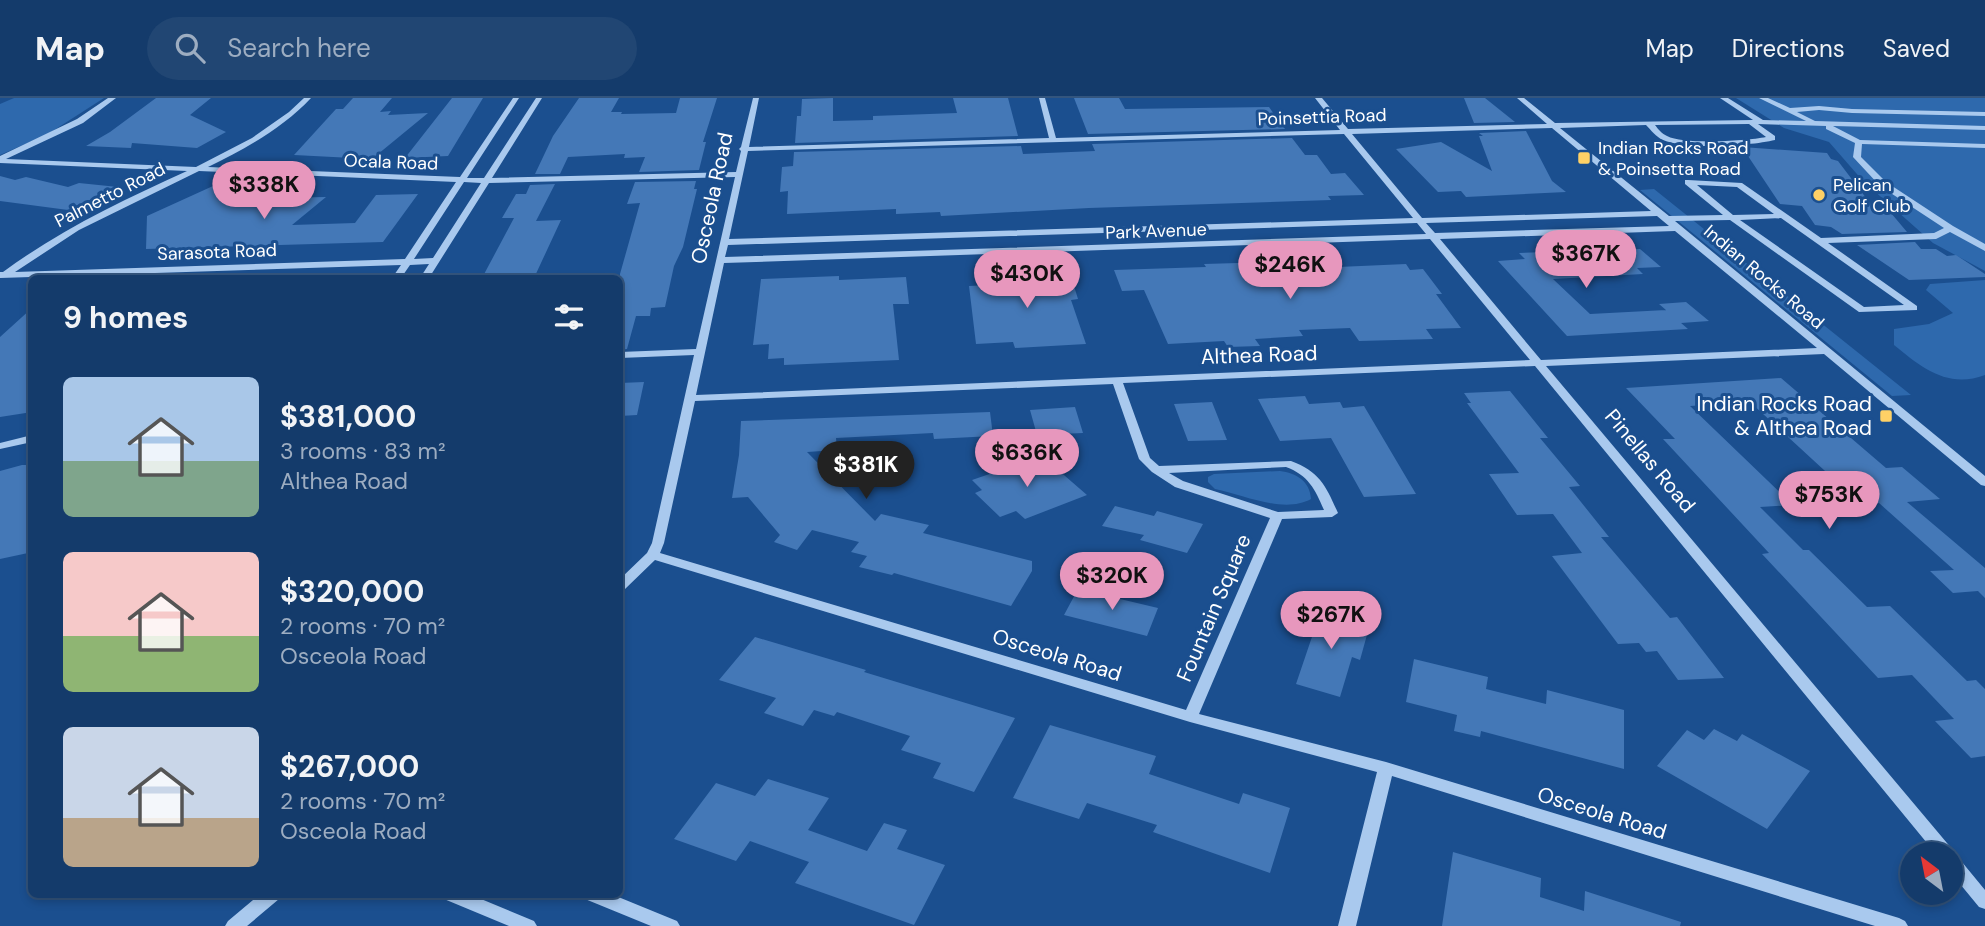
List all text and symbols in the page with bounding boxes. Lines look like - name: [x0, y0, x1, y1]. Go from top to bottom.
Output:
- search box: [147, 17, 637, 80]
- text: Map: [35, 27, 105, 70]
- icon: search: [171, 29, 209, 67]
- text: Search here: [227, 31, 371, 65]
- text: Map: [1646, 33, 1694, 64]
- text: Directions: [1732, 33, 1845, 64]
- text: Saved: [1883, 33, 1950, 64]
- street label: Poinsettia Road: [1257, 103, 1387, 131]
- street label: Osceola Road: [684, 130, 740, 266]
- place label: Indian Rocks Road & Poinsetta Road: [1598, 136, 1748, 181]
- street label: Ocala Road: [343, 148, 439, 176]
- marker: Indian Rocks Road & Poinsetta Road: [1576, 150, 1592, 166]
- street label: Palmetto Road: [51, 157, 169, 233]
- pin: $338K: [215, 162, 313, 221]
- text: $338K: [228, 169, 300, 199]
- place label: Pelican Golf Club: [1833, 173, 1911, 218]
- marker: Pelican Golf Club: [1811, 187, 1827, 203]
- street label: Park Avenue: [1105, 217, 1207, 245]
- street label: Indian Rocks Road: [1699, 219, 1829, 335]
- pin: $367K: [1537, 230, 1635, 290]
- street label: Sarasota Road: [157, 238, 277, 266]
- text: $367K: [1551, 238, 1621, 268]
- pin: $246K: [1241, 242, 1339, 301]
- text: $246K: [1254, 249, 1326, 279]
- pin: $430K: [978, 250, 1076, 310]
- text: $430K: [990, 258, 1064, 288]
- text: 9 homes: [63, 298, 188, 337]
- icon: filters: [550, 298, 588, 336]
- street label: Althea Road: [1200, 339, 1318, 371]
- place label: Indian Rocks Road & Althea Road: [1696, 390, 1872, 442]
- text: $381,000: [280, 397, 416, 436]
- street label: Pinellas Road: [1598, 403, 1702, 519]
- icon: home: [119, 405, 203, 489]
- marker: Indian Rocks Road & Althea Road: [1878, 408, 1894, 424]
- pin: $636K: [978, 430, 1076, 489]
- text: 3 rooms · 83 m²: [280, 436, 446, 466]
- text: $636K: [991, 437, 1063, 467]
- pin: $381K: [817, 442, 915, 501]
- text: $381K: [833, 449, 899, 479]
- text: Althea Road: [280, 466, 408, 496]
- pin: $753K: [1780, 472, 1878, 531]
- text: $753K: [1795, 479, 1863, 509]
- street label: Fountain Square: [1170, 530, 1258, 686]
- pin: $320K: [1063, 552, 1161, 612]
- text: $320K: [1076, 560, 1148, 590]
- text: $320,000: [280, 572, 424, 611]
- icon: home: [119, 580, 203, 664]
- pin: $267K: [1282, 592, 1380, 651]
- text: $267K: [1297, 599, 1365, 629]
- text: 2 rooms · 70 m²: [280, 611, 445, 641]
- street label: Osceola Road: [989, 622, 1125, 688]
- text: Osceola Road: [280, 641, 427, 671]
- text: $267,000: [280, 747, 419, 786]
- icon: home: [119, 755, 203, 839]
- street label: Osceola Road: [1534, 780, 1670, 846]
- text: 2 rooms · 70 m²: [280, 786, 445, 816]
- text: Osceola Road: [280, 816, 427, 846]
- north arrow: [1900, 842, 1964, 905]
- map controls: [1900, 842, 1963, 905]

